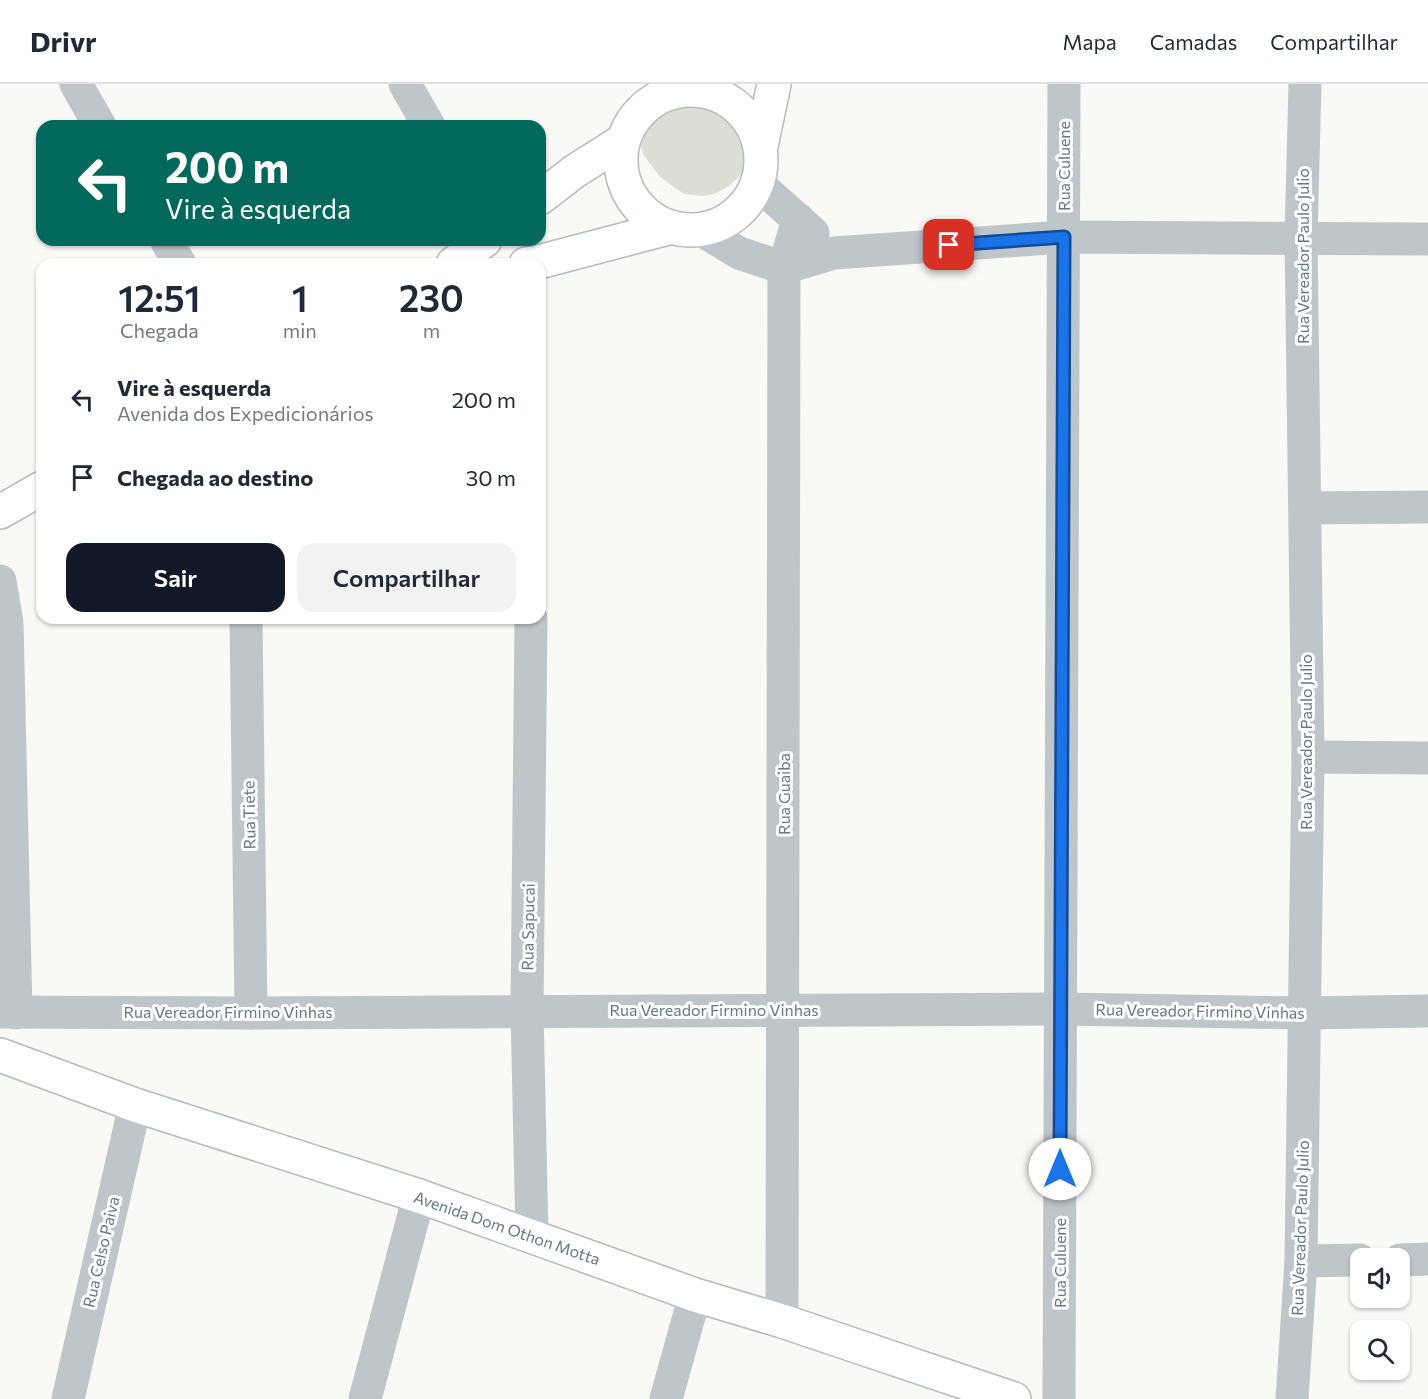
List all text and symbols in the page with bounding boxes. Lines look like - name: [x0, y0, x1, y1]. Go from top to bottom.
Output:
- text: Drivr: [30, 24, 97, 58]
- text: Mapa: [1063, 29, 1117, 54]
- text: Camadas: [1150, 29, 1237, 54]
- text: Compartilhar: [1270, 29, 1398, 54]
- street label: Rua Culuene: [1054, 121, 1073, 211]
- text: 200 m: [165, 140, 289, 192]
- icon: left: [66, 144, 144, 222]
- street label: Rua Vereador Paulo Julio: [1293, 168, 1312, 344]
- text: Vire à esquerda: [165, 192, 351, 225]
- pin: [923, 219, 974, 270]
- icon: arrive: [932, 228, 965, 261]
- text: 12:51: [118, 275, 201, 319]
- text: 1: [292, 275, 308, 319]
- text: 230: [399, 275, 464, 319]
- text: Chegada: [120, 318, 199, 342]
- text: min: [283, 318, 317, 342]
- text: m: [423, 318, 440, 342]
- text: Vire à esquerda: [117, 374, 271, 401]
- icon: left: [66, 383, 99, 416]
- text: 200 m: [452, 386, 516, 413]
- text: Avenida dos Expedicionários: [117, 401, 374, 425]
- icon: arrive: [66, 461, 99, 494]
- text: Chegada ao destino: [117, 464, 313, 491]
- text: 30 m: [466, 464, 516, 491]
- button: Sair: [66, 543, 285, 612]
- button: Compartilhar: [297, 543, 516, 612]
- street label: Rua Vereador Paulo Julio: [1296, 654, 1315, 830]
- street label: Rua Guaiba: [774, 753, 793, 835]
- street label: Rua Tiete: [238, 781, 259, 849]
- street label: Rua Sapucai: [517, 883, 538, 971]
- street label: Rua Vereador Firmino Vinhas: [1095, 999, 1305, 1022]
- street label: Rua Vereador Firmino Vinhas: [609, 1000, 819, 1019]
- street label: Rua Vereador Firmino Vinhas: [123, 1002, 333, 1021]
- position arrow: [1028, 1137, 1092, 1201]
- street label: Rua Vereador Paulo Julio: [1287, 1140, 1312, 1316]
- street label: Avenida Dom Othon Motta: [411, 1187, 603, 1268]
- street label: Rua Celso Paiva: [79, 1195, 123, 1309]
- street label: Rua Culuene: [1050, 1218, 1069, 1308]
- map controls: [1350, 1248, 1410, 1380]
- button: sound: [1350, 1248, 1410, 1308]
- button: search: [1350, 1320, 1410, 1380]

